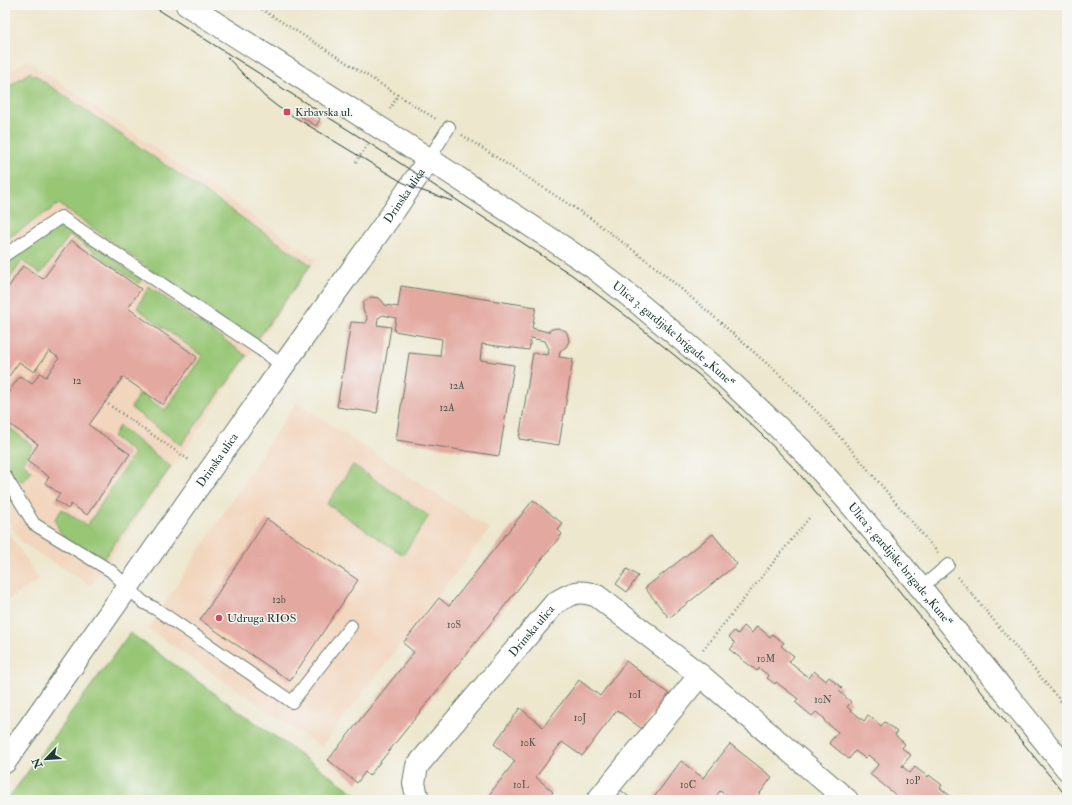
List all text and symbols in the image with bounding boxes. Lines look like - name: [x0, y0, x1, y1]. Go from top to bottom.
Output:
- place label: Krbavska ul.: [295, 105, 353, 120]
- marker: Krbavska ul.: [282, 107, 292, 117]
- street label: Drinska ulica: [380, 164, 429, 226]
- street label: Ulica 3. gardijske brigade „Kune“: [609, 278, 739, 390]
- house number: 12: [73, 375, 81, 387]
- house number: 12A: [450, 380, 465, 392]
- house number: 12A: [440, 402, 455, 414]
- street label: Drinska ulica: [193, 429, 242, 490]
- street label: Ulica 3. gardijske brigade „Kune“: [845, 499, 957, 630]
- house number: 12b: [272, 594, 286, 606]
- street label: Drinska ulica: [505, 601, 558, 660]
- place label: Udruga RIOS: [227, 611, 297, 626]
- marker: Udruga RIOS: [214, 613, 224, 623]
- house number: 10S: [447, 619, 461, 631]
- house number: 10M: [757, 653, 775, 665]
- house number: 10I: [629, 689, 641, 701]
- house number: 10N: [814, 694, 832, 706]
- house number: 10J: [574, 712, 586, 725]
- house number: 10K: [520, 737, 537, 749]
- north arrow: [26, 739, 66, 779]
- text: N: [29, 755, 46, 771]
- house number: 10P: [906, 775, 920, 787]
- house number: 10L: [513, 779, 530, 791]
- house number: 10C: [680, 779, 696, 791]

